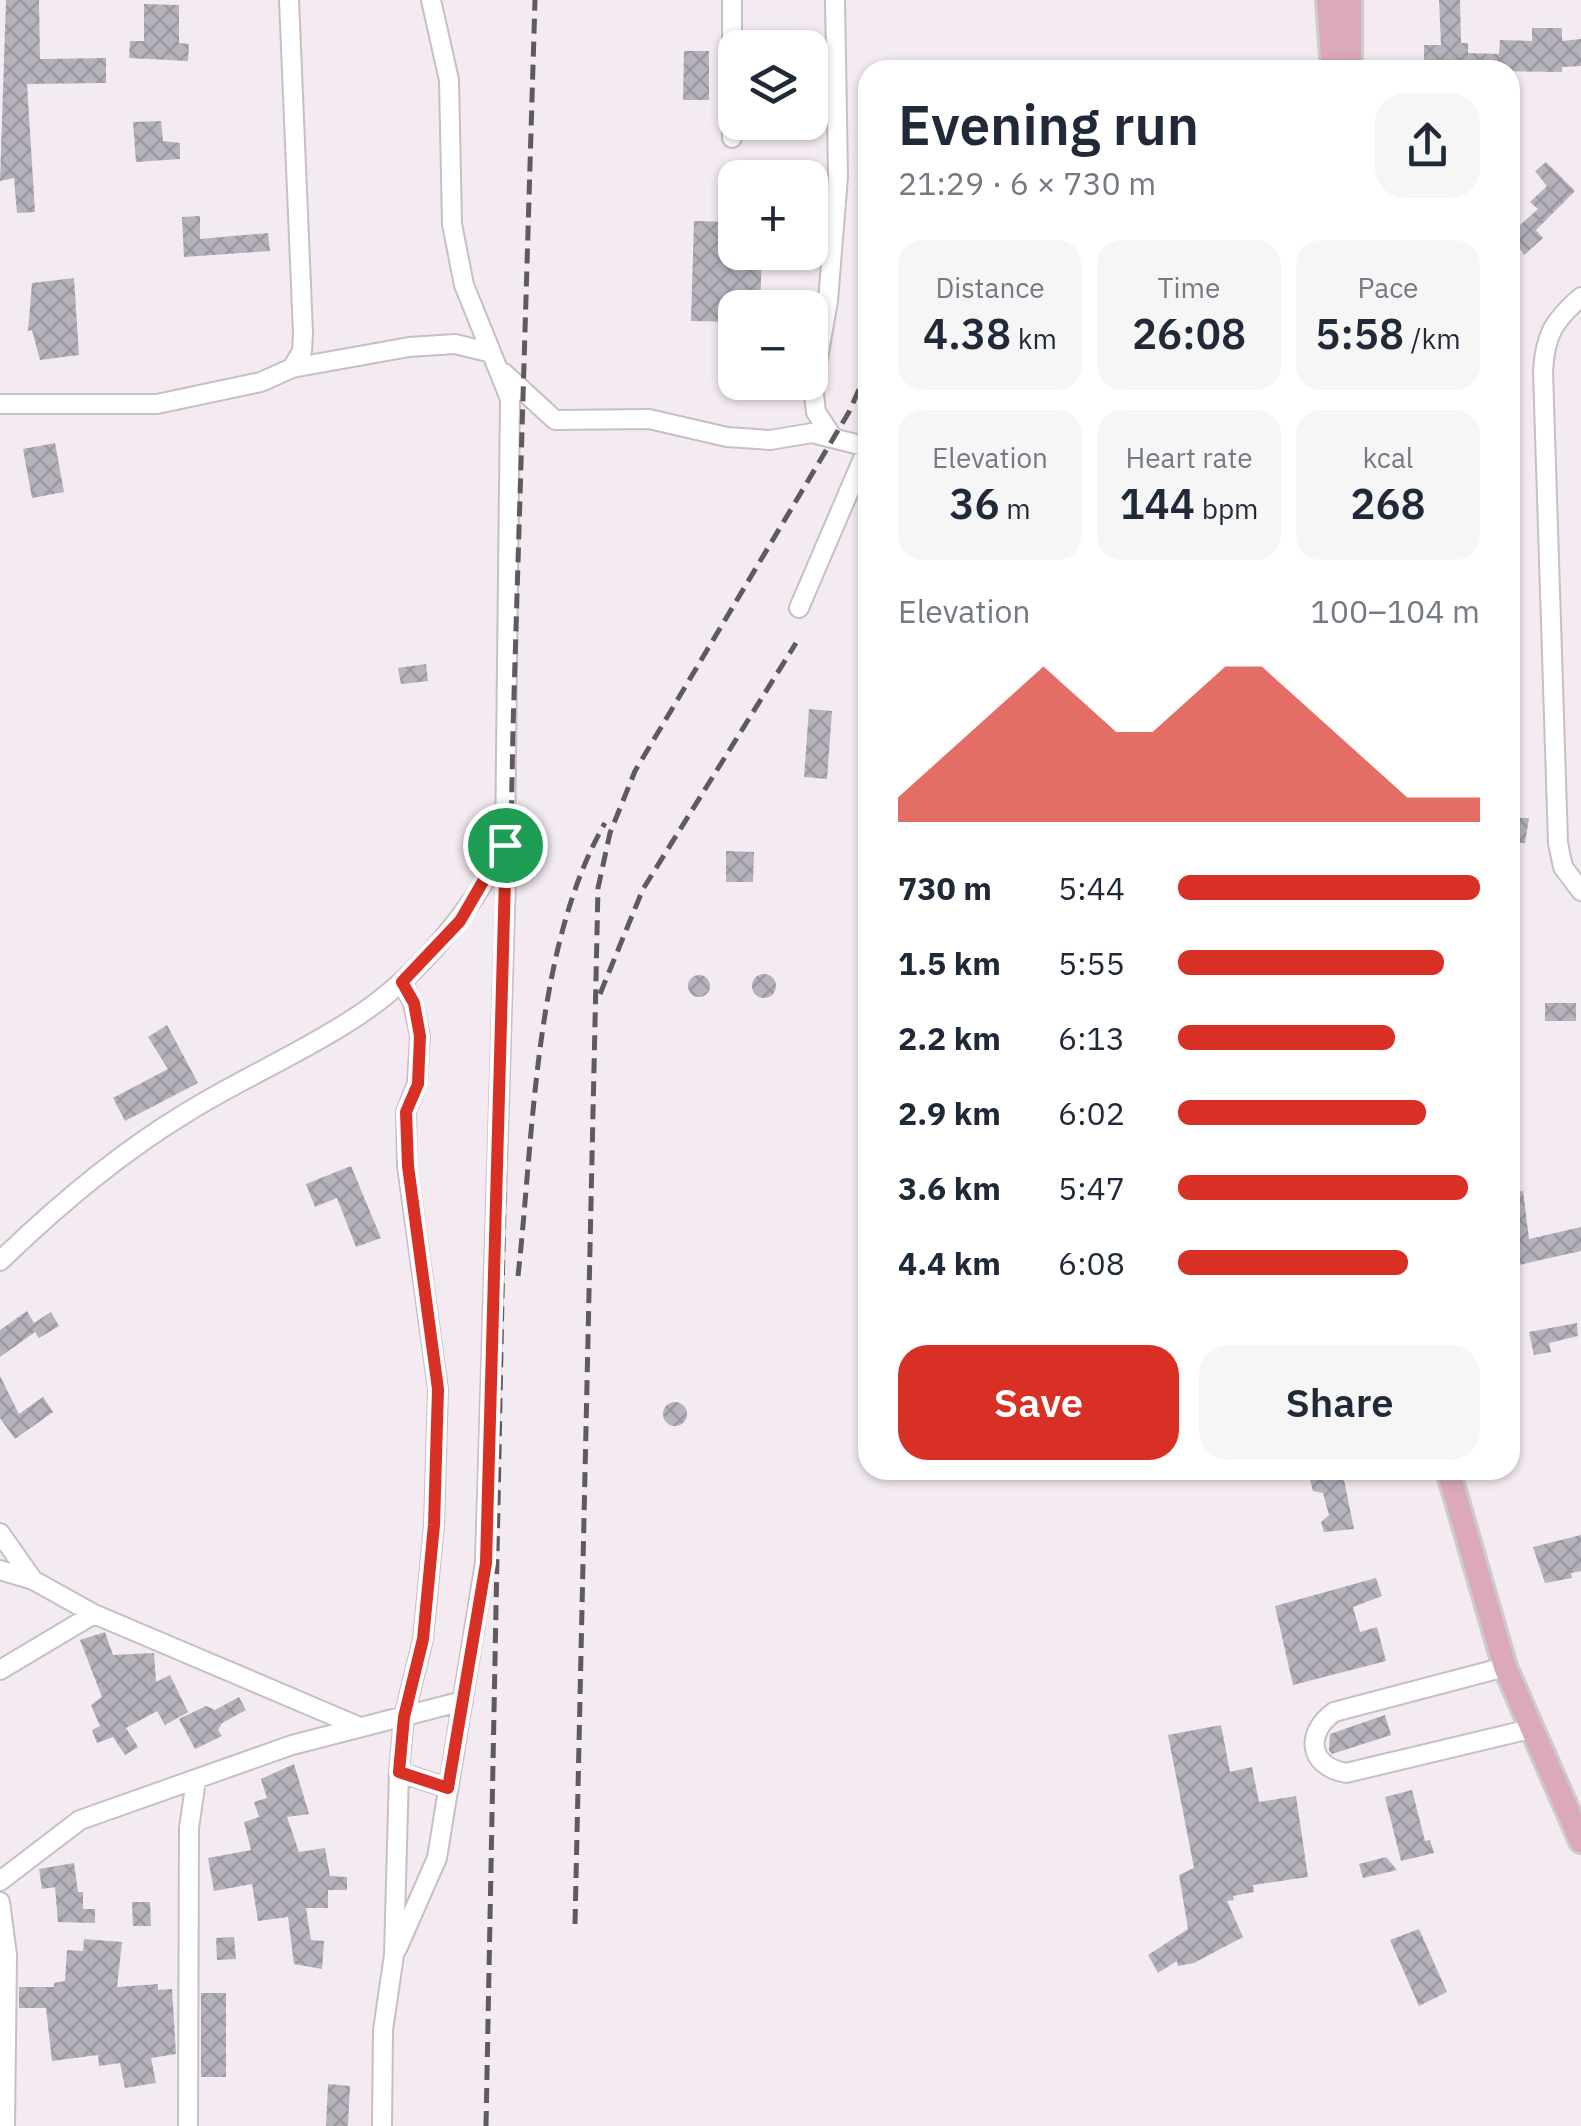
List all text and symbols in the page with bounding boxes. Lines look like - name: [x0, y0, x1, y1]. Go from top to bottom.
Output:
- map controls: [718, 30, 828, 400]
- button: layers: [718, 30, 828, 140]
- text: Evening run: [898, 89, 1199, 160]
- button: share: [1375, 93, 1480, 198]
- button: +: [718, 160, 828, 270]
- text: 21:29 · 6 × 730 m: [898, 162, 1156, 204]
- text: Distance: [935, 269, 1045, 306]
- text: Time: [1158, 269, 1220, 306]
- text: Pace: [1358, 269, 1418, 306]
- button: −: [718, 290, 828, 400]
- text: 4.38: [923, 306, 1011, 361]
- text: 26:08: [1132, 306, 1246, 361]
- text: 5:58: [1315, 306, 1404, 361]
- text: km: [1011, 320, 1057, 357]
- text: /km: [1404, 320, 1461, 357]
- text: Elevation: [932, 439, 1048, 476]
- text: Heart rate: [1125, 439, 1253, 476]
- text: kcal: [1363, 439, 1413, 476]
- text: 36: [949, 476, 1000, 531]
- text: 144: [1119, 476, 1195, 531]
- text: 268: [1350, 476, 1426, 531]
- text: m: [1000, 490, 1031, 527]
- text: bpm: [1195, 490, 1259, 527]
- text: Elevation: [898, 590, 1031, 632]
- text: 100–104 m: [1310, 590, 1480, 632]
- pin: [463, 803, 548, 888]
- icon: arrive: [478, 818, 533, 873]
- text: 730 m: [898, 867, 992, 909]
- text: 5:44: [1058, 867, 1125, 909]
- text: 1.5 km: [898, 942, 1001, 984]
- text: 5:55: [1058, 942, 1125, 984]
- text: 2.2 km: [898, 1017, 1001, 1059]
- text: 6:13: [1058, 1017, 1125, 1059]
- text: 2.9 km: [898, 1092, 1001, 1134]
- text: 6:02: [1058, 1092, 1125, 1134]
- text: 3.6 km: [898, 1167, 1001, 1209]
- text: 5:47: [1058, 1167, 1125, 1209]
- text: 4.4 km: [898, 1242, 1001, 1284]
- text: 6:08: [1058, 1242, 1125, 1284]
- button: Save: [898, 1345, 1179, 1460]
- button: Share: [1199, 1345, 1480, 1460]

